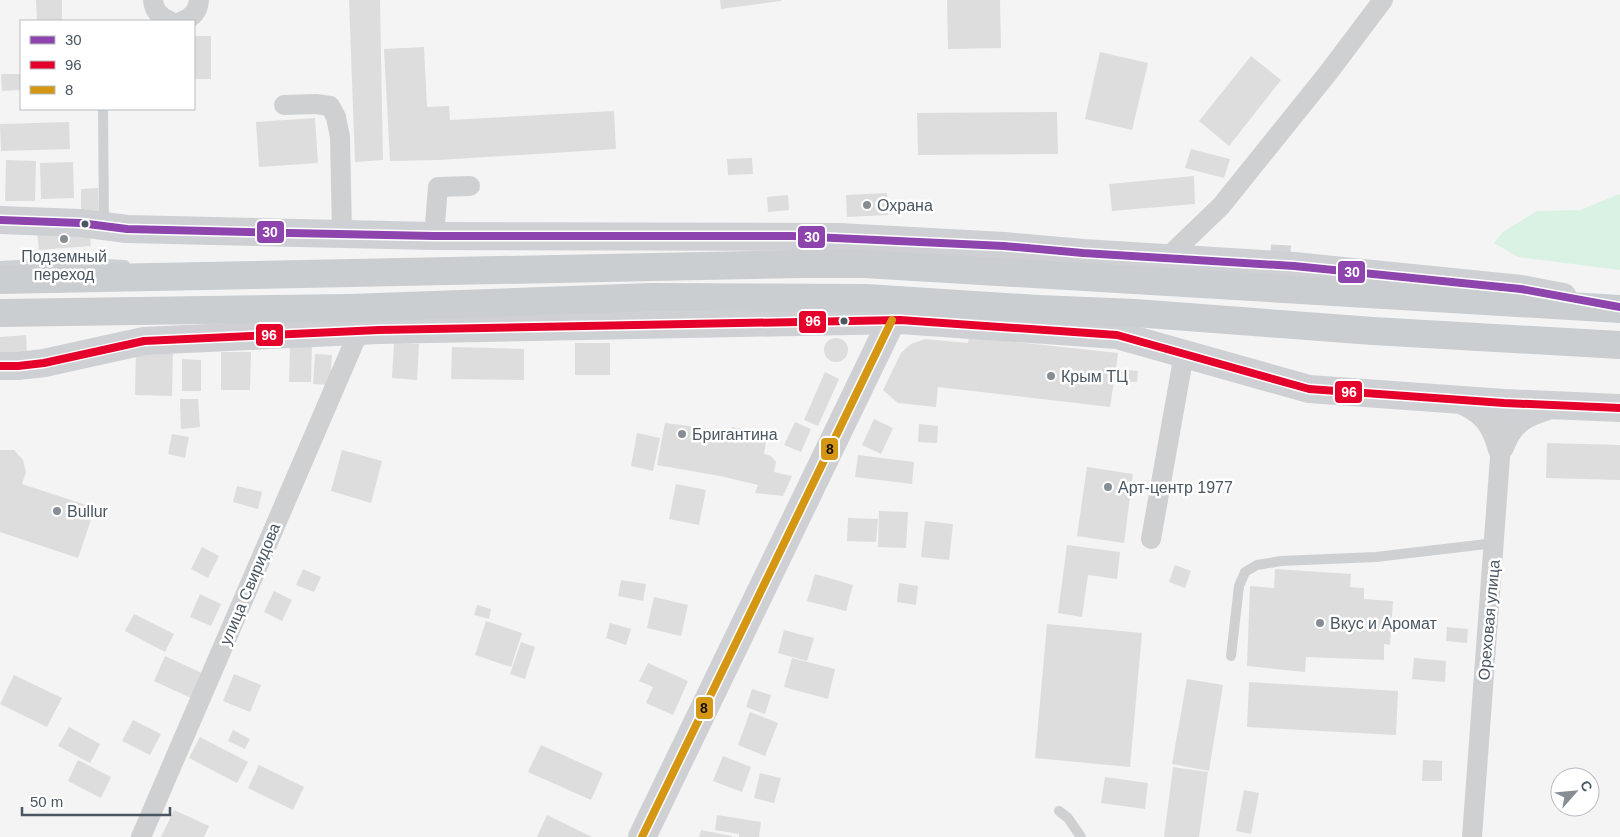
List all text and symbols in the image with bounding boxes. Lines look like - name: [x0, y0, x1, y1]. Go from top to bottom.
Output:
- legend: [20, 20, 195, 110]
- text: 30: [65, 31, 82, 48]
- text: 96: [65, 56, 82, 73]
- text: 8: [65, 81, 73, 98]
- place label: Охрана: [877, 197, 933, 214]
- marker: Охрана: [861, 199, 873, 211]
- unlabelled marker: [80, 219, 90, 229]
- line badge: 30: [256, 220, 285, 244]
- text: 30: [262, 224, 278, 240]
- line badge: 30: [797, 225, 826, 249]
- text: 30: [804, 229, 820, 245]
- marker: Подземный переход: [58, 233, 70, 245]
- place label: Подземный переход: [21, 248, 107, 283]
- line badge: 30: [1337, 260, 1366, 284]
- text: 30: [1344, 264, 1360, 280]
- line badge: 96: [798, 310, 827, 334]
- text: 96: [805, 313, 821, 329]
- unlabelled marker: [839, 316, 849, 326]
- line badge: 96: [255, 323, 284, 347]
- text: 96: [261, 327, 277, 343]
- place label: Крым ТЦ: [1061, 368, 1128, 385]
- marker: Крым ТЦ: [1045, 370, 1057, 382]
- line badge: 96: [1334, 380, 1363, 404]
- text: 96: [1341, 384, 1357, 400]
- place label: Бригантина: [692, 426, 778, 443]
- marker: Бригантина: [676, 428, 688, 440]
- line badge: 8: [820, 437, 839, 461]
- text: 8: [826, 441, 834, 457]
- place label: Арт-центр 1977: [1118, 479, 1233, 496]
- marker: Арт-центр 1977: [1102, 481, 1114, 493]
- place label: Bullur: [67, 503, 109, 520]
- marker: Bullur: [51, 505, 63, 517]
- street label: улица Свиридова: [217, 520, 283, 647]
- street label: Ореховая улица: [1475, 559, 1503, 681]
- place label: Вкус и Аромат: [1330, 615, 1438, 632]
- marker: Вкус и Аромат: [1314, 617, 1326, 629]
- line badge: 8: [695, 696, 714, 720]
- text: 8: [700, 700, 708, 716]
- north arrow: [1550, 767, 1600, 817]
- text: С: [1577, 778, 1596, 794]
- scale bar: [22, 784, 170, 816]
- text: 50 m: [30, 793, 63, 810]

